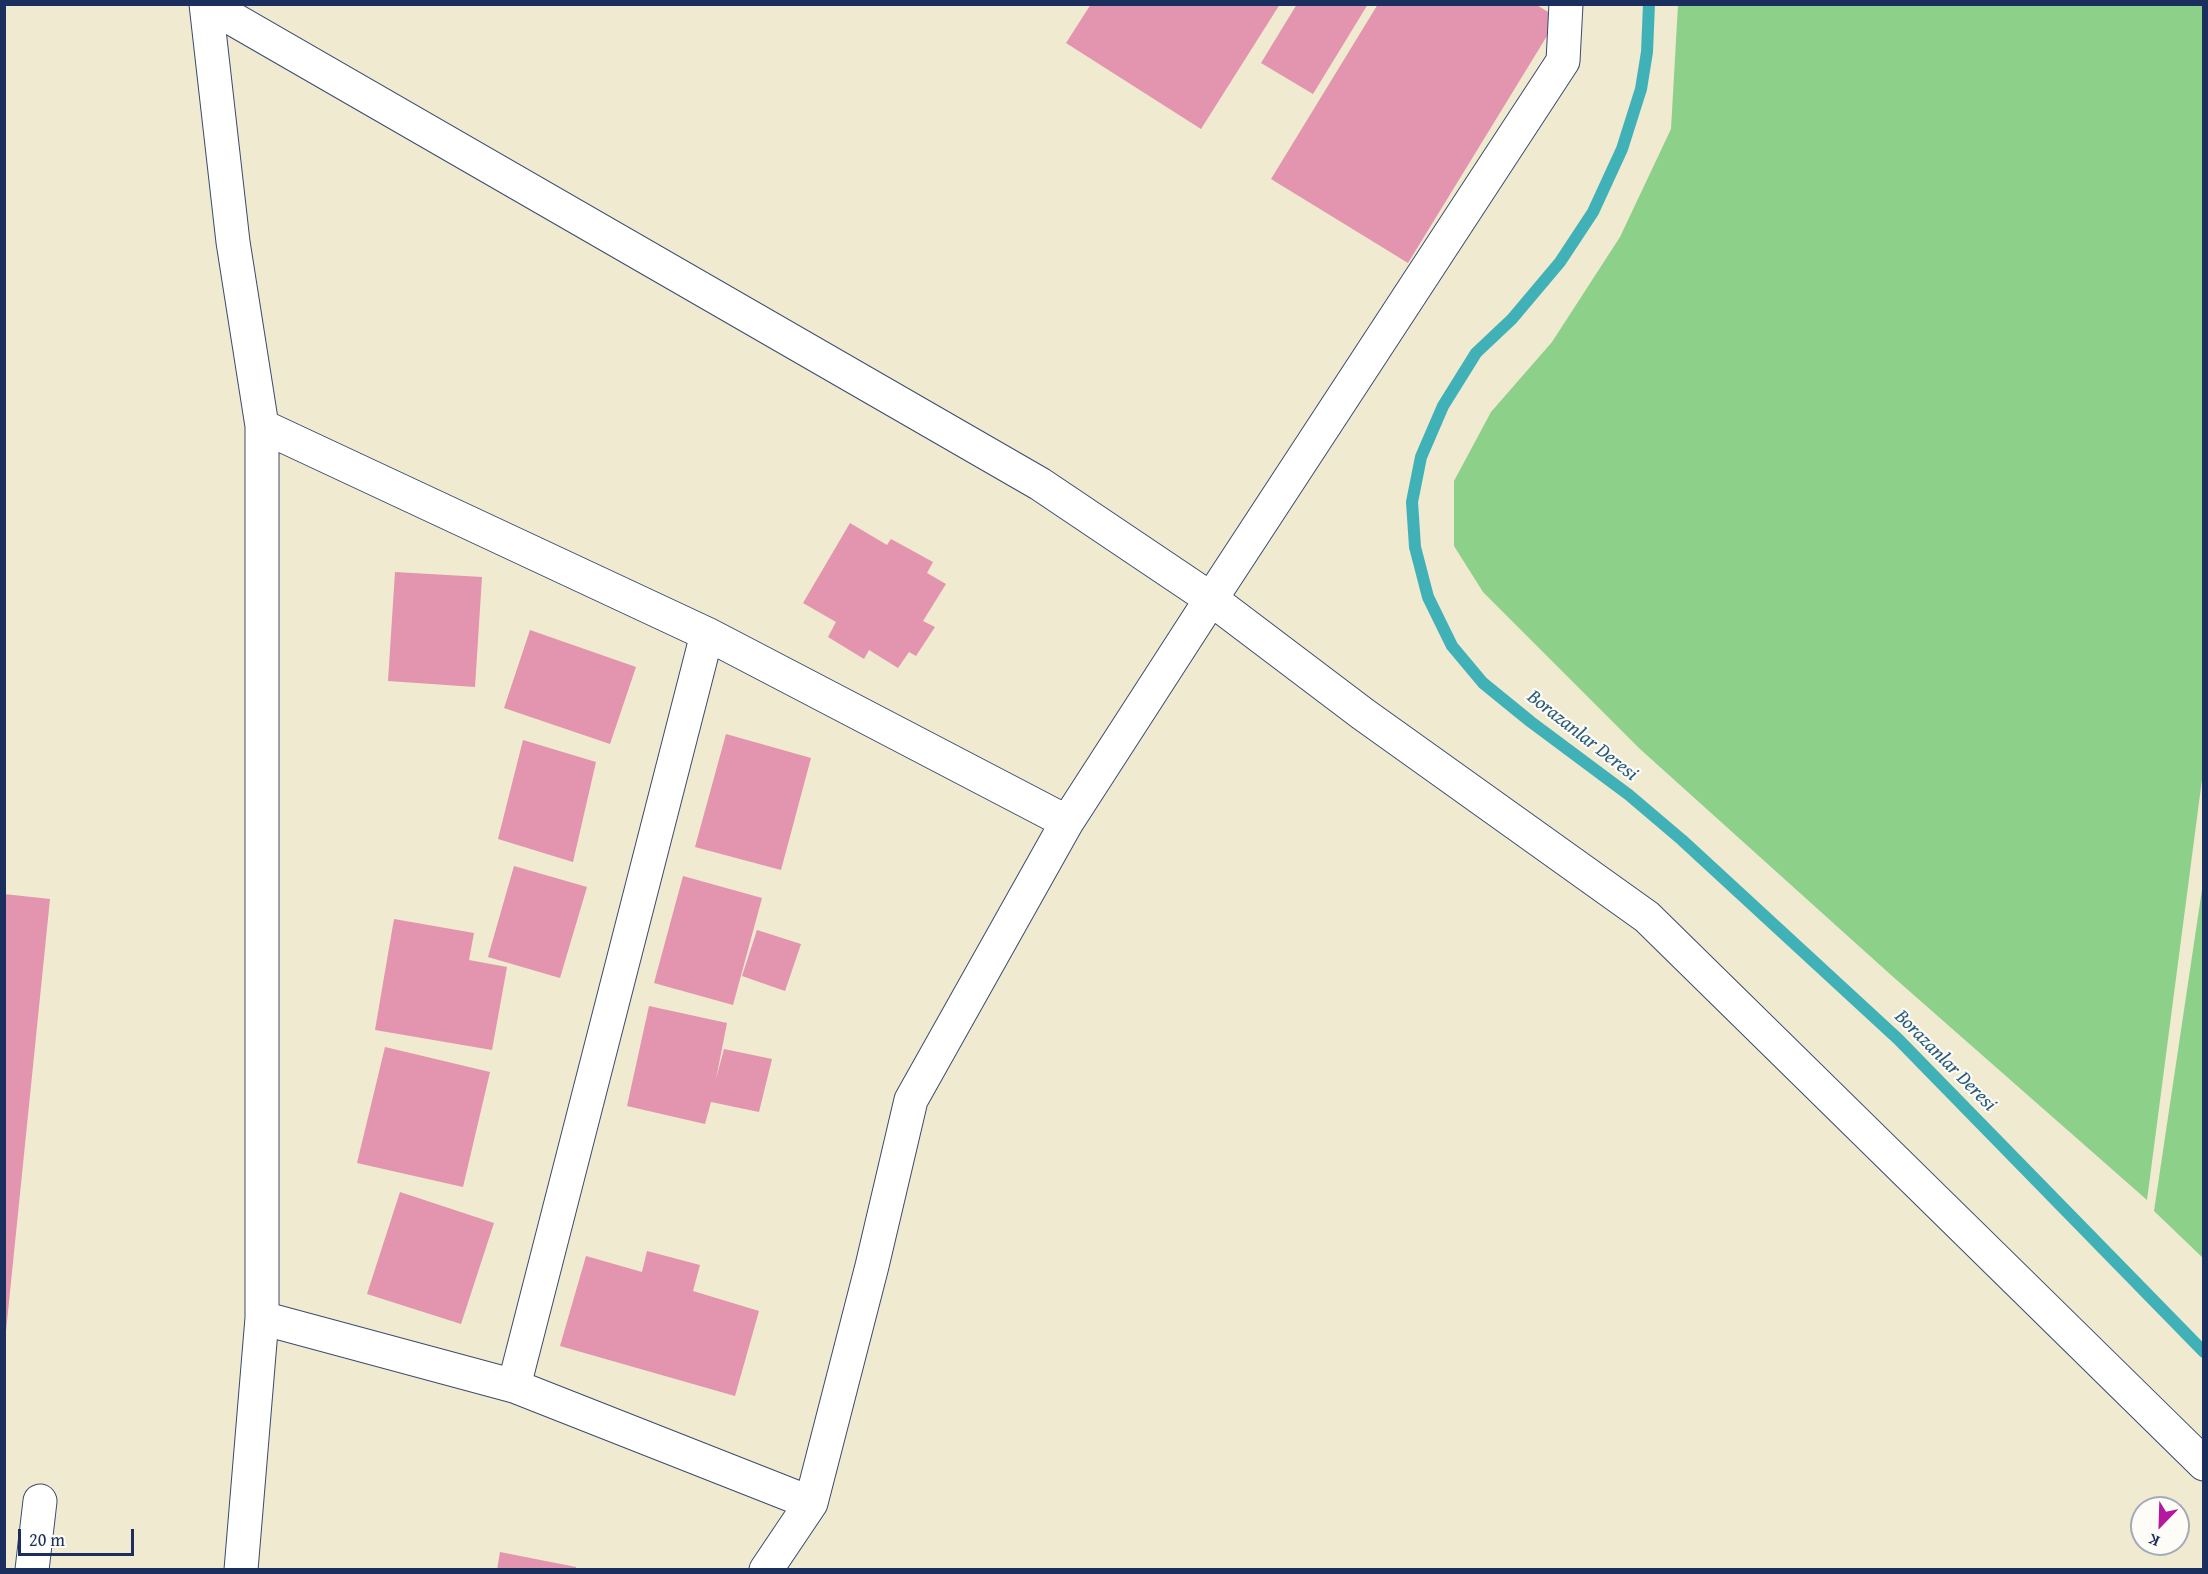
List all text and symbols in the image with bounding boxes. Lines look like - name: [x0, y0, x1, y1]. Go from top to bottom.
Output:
- water label: Borazanlar Deresi: [1522, 685, 1642, 787]
- water label: Borazanlar Deresi: [1889, 1005, 2001, 1117]
- north arrow: [2130, 1496, 2190, 1556]
- scale bar: [21, 1517, 136, 1555]
- text: 20 m: [29, 1526, 65, 1553]
- text: K: [2144, 1528, 2163, 1554]

